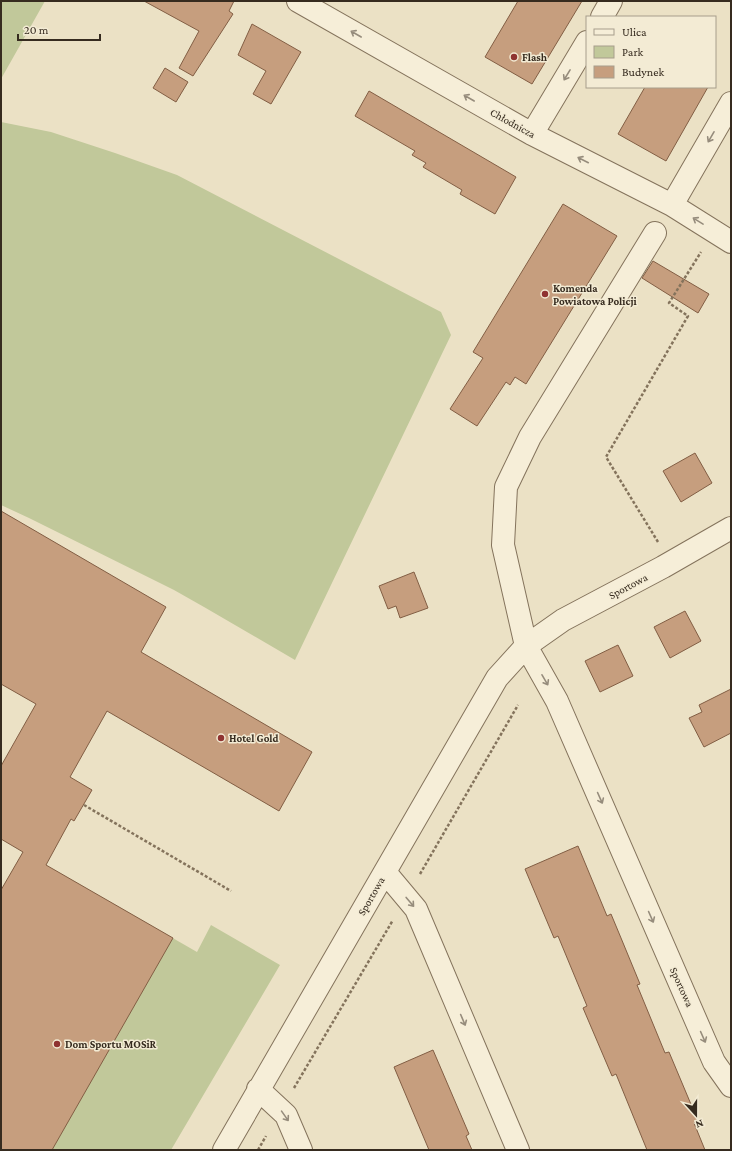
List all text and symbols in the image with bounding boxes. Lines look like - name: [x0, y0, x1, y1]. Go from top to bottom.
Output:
- scale bar: [18, 16, 100, 42]
- legend: [586, 16, 716, 88]
- text: 20 m: [24, 23, 49, 37]
- text: Ulica: [622, 25, 647, 39]
- one-way arrow: [350, 30, 362, 38]
- text: Park: [622, 45, 644, 59]
- place label: Flash: [522, 51, 548, 63]
- marker: Flash: [509, 52, 519, 62]
- text: Budynek: [622, 65, 665, 79]
- one-way arrow: [563, 69, 571, 81]
- one-way arrow: [463, 94, 475, 102]
- street label: Chłodnicza: [488, 106, 538, 140]
- one-way arrow: [707, 131, 715, 143]
- one-way arrow: [578, 156, 590, 163]
- one-way arrow: [693, 217, 704, 225]
- place label: Komenda Powiatowa Policji: [553, 282, 638, 308]
- marker: Komenda Powiatowa Policji: [540, 289, 550, 299]
- street label: Sportowa: [606, 571, 650, 602]
- one-way arrow: [542, 674, 550, 686]
- place label: Hotel Gold: [229, 732, 279, 744]
- marker: Hotel Gold: [216, 733, 226, 743]
- one-way arrow: [596, 792, 604, 804]
- street label: Sportowa: [355, 875, 388, 918]
- one-way arrow: [405, 897, 414, 907]
- one-way arrow: [648, 911, 656, 923]
- street label: Sportowa: [667, 965, 696, 1009]
- one-way arrow: [460, 1014, 467, 1026]
- one-way arrow: [700, 1030, 708, 1042]
- place label: Dom Sportu MOSiR: [65, 1038, 157, 1050]
- marker: Dom Sportu MOSiR: [52, 1039, 62, 1049]
- north arrow: [676, 1095, 716, 1135]
- one-way arrow: [281, 1110, 289, 1121]
- text: N: [693, 1117, 705, 1131]

